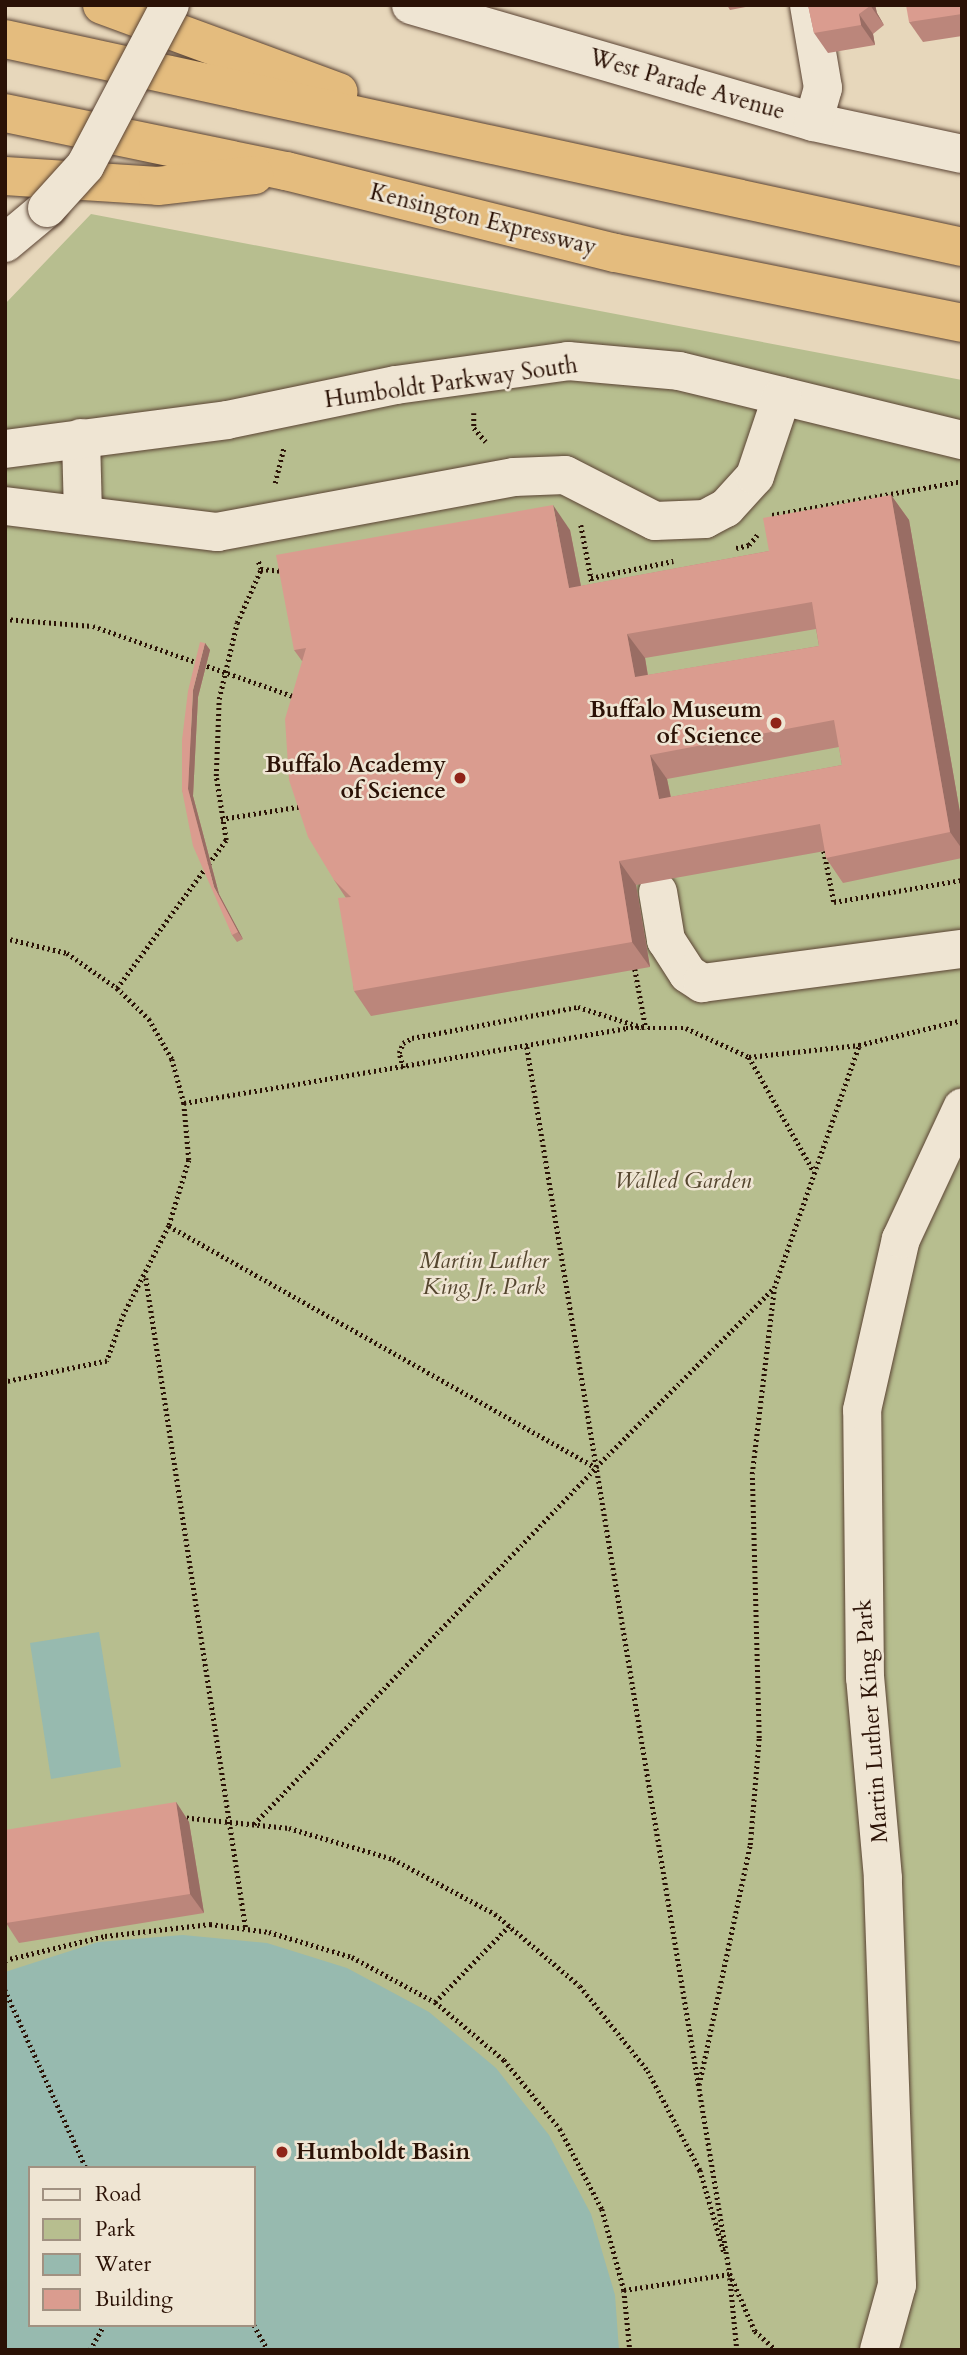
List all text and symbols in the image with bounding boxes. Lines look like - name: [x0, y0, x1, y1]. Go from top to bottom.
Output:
- street label: West Parade Avenue: [586, 44, 788, 126]
- street label: Kensington Expressway: [367, 179, 599, 261]
- street label: Humboldt Parkway South: [323, 352, 579, 414]
- place label: Buffalo Museum of Science: [589, 696, 762, 750]
- marker: Buffalo Museum of Science: [768, 715, 784, 731]
- place label: Buffalo Academy of Science: [265, 751, 446, 805]
- marker: Buffalo Academy of Science: [452, 770, 468, 786]
- park label: Walled Garden: [615, 1167, 751, 1195]
- park label: Martin Luther King, Jr. Park: [419, 1247, 549, 1301]
- street label: Martin Luther King Park: [850, 1598, 894, 1844]
- place label: Humboldt Basin: [296, 2138, 470, 2166]
- marker: Humboldt Basin: [274, 2144, 290, 2160]
- legend: [28, 2166, 256, 2327]
- text: Road: [95, 2180, 141, 2209]
- text: Park: [95, 2215, 135, 2244]
- text: Water: [95, 2250, 151, 2279]
- text: Building: [95, 2285, 173, 2314]

